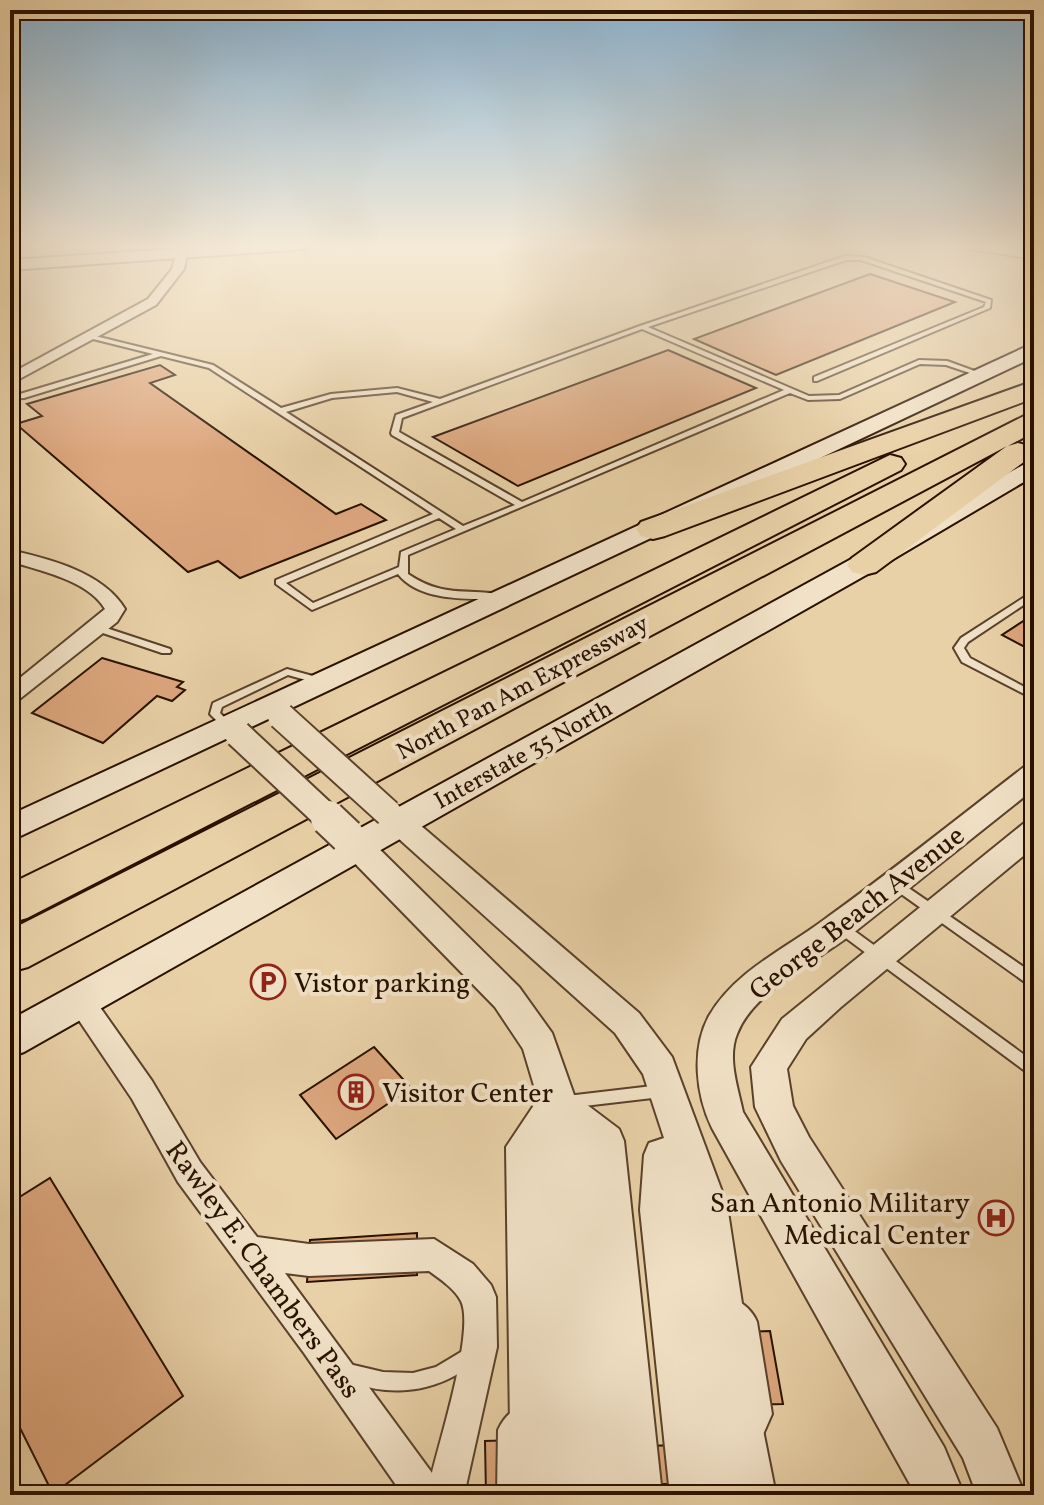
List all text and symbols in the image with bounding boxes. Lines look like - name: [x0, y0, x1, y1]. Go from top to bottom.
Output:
- street label: North Pan Am Expressway: [391, 608, 655, 770]
- street label: Interstate 35 North: [429, 693, 619, 819]
- street label: George Beach Avenue: [742, 817, 974, 1011]
- parking icon: Vistor parking: [249, 963, 287, 1001]
- place label: Vistor parking: [294, 965, 470, 1004]
- building icon: Visitor Center: [337, 1073, 375, 1111]
- place label: Visitor Center: [382, 1075, 554, 1114]
- street label: Rawley E. Chambers Pass: [155, 1134, 369, 1407]
- place label: San Antonio Military Medical Center: [710, 1185, 970, 1256]
- hospital icon: San Antonio Military Medical Center: [977, 1199, 1015, 1237]

